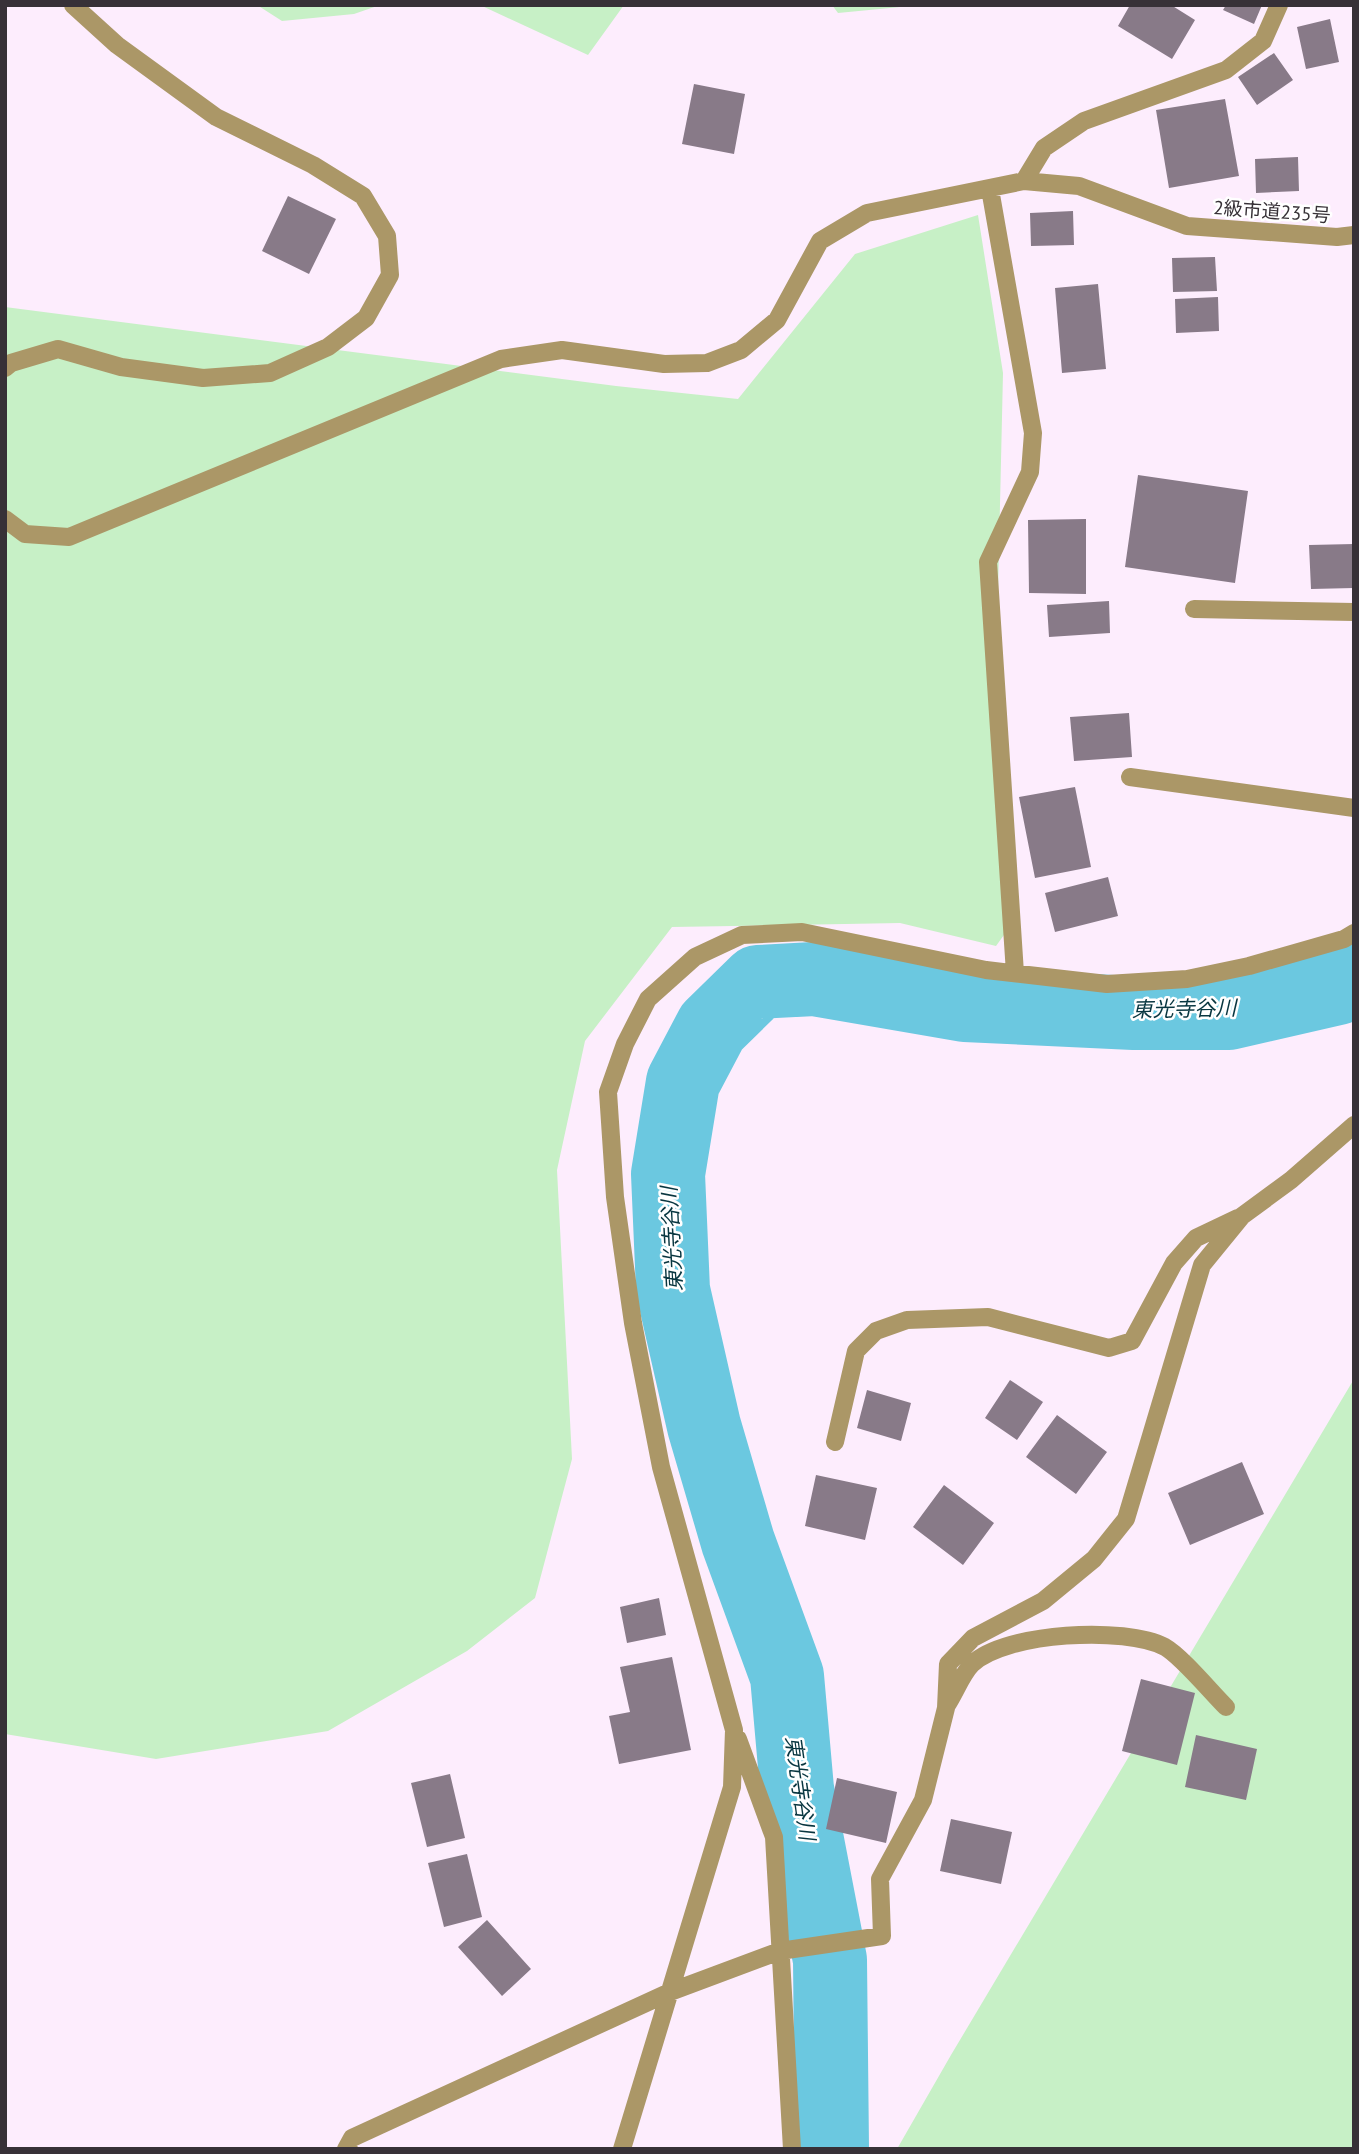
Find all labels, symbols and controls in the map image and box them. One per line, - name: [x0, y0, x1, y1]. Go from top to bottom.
- street label: 2級市道235号: [1213, 195, 1331, 227]
- water label: 東光寺谷川: [1131, 994, 1239, 1023]
- water label: 東光寺谷川: [655, 1184, 688, 1292]
- water label: 東光寺谷川: [780, 1734, 821, 1844]

